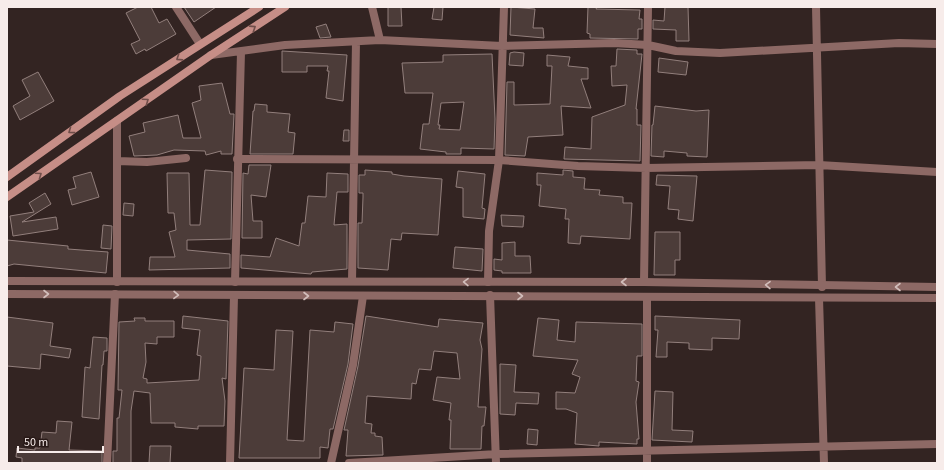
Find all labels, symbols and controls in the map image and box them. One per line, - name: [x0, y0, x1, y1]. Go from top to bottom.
- one-way arrow: [249, 25, 256, 32]
- one-way arrow: [176, 53, 183, 61]
- one-way arrow: [141, 99, 148, 106]
- one-way arrow: [69, 126, 76, 133]
- one-way arrow: [35, 172, 42, 180]
- one-way arrow: [463, 278, 469, 286]
- one-way arrow: [621, 278, 627, 286]
- one-way arrow: [765, 281, 771, 289]
- one-way arrow: [895, 283, 901, 291]
- one-way arrow: [43, 290, 49, 298]
- one-way arrow: [173, 291, 179, 299]
- one-way arrow: [303, 292, 309, 300]
- one-way arrow: [517, 292, 523, 300]
- scale bar: [18, 428, 103, 454]
- text: 50 m: [24, 434, 48, 451]

